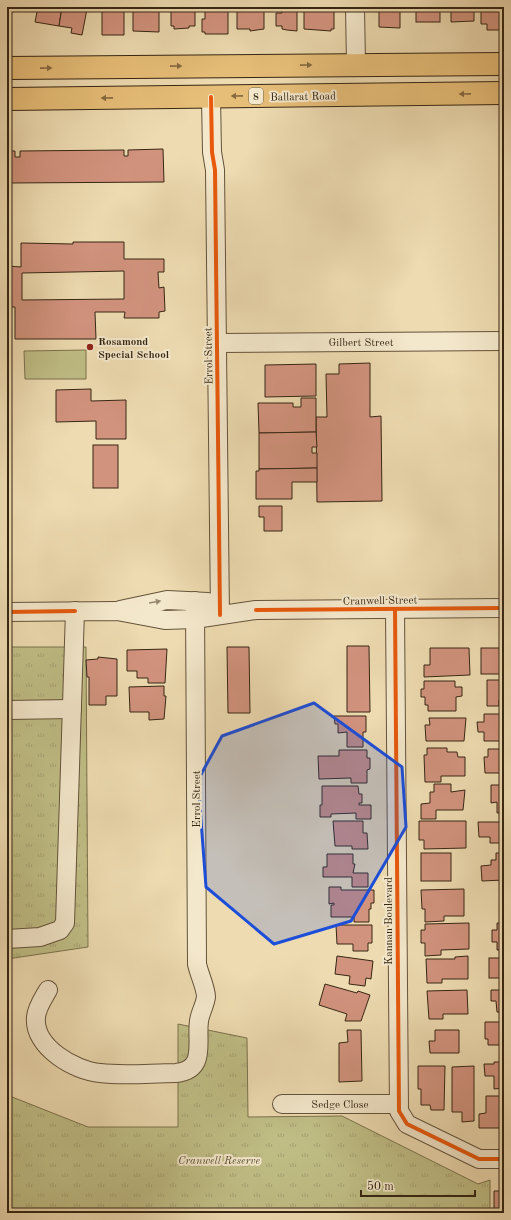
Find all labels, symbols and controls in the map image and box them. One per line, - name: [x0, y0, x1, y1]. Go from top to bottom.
- one-way arrow: [300, 62, 313, 68]
- one-way arrow: [170, 63, 183, 69]
- one-way arrow: [40, 65, 53, 71]
- road number: 8: [249, 88, 263, 104]
- street label: Ballarat Road: [270, 91, 336, 104]
- one-way arrow: [458, 91, 471, 97]
- one-way arrow: [231, 93, 243, 100]
- one-way arrow: [100, 95, 113, 101]
- street label: Errol Street: [203, 327, 215, 385]
- place label: Rosamond Special School: [98, 337, 170, 361]
- street label: Gilbert Street: [328, 338, 394, 349]
- marker: Rosamond Special School: [85, 342, 95, 352]
- street label: Cranwell Street: [343, 595, 418, 608]
- one-way arrow: [149, 599, 161, 605]
- street label: Errol Street: [192, 770, 203, 828]
- street label: Kannan Boulevard: [384, 877, 395, 965]
- street label: Sedge Close: [311, 1100, 369, 1111]
- park label: Cranwell Reserve: [178, 1156, 261, 1167]
- scale bar: [361, 1172, 475, 1198]
- text: 50 m: [367, 1180, 394, 1193]

